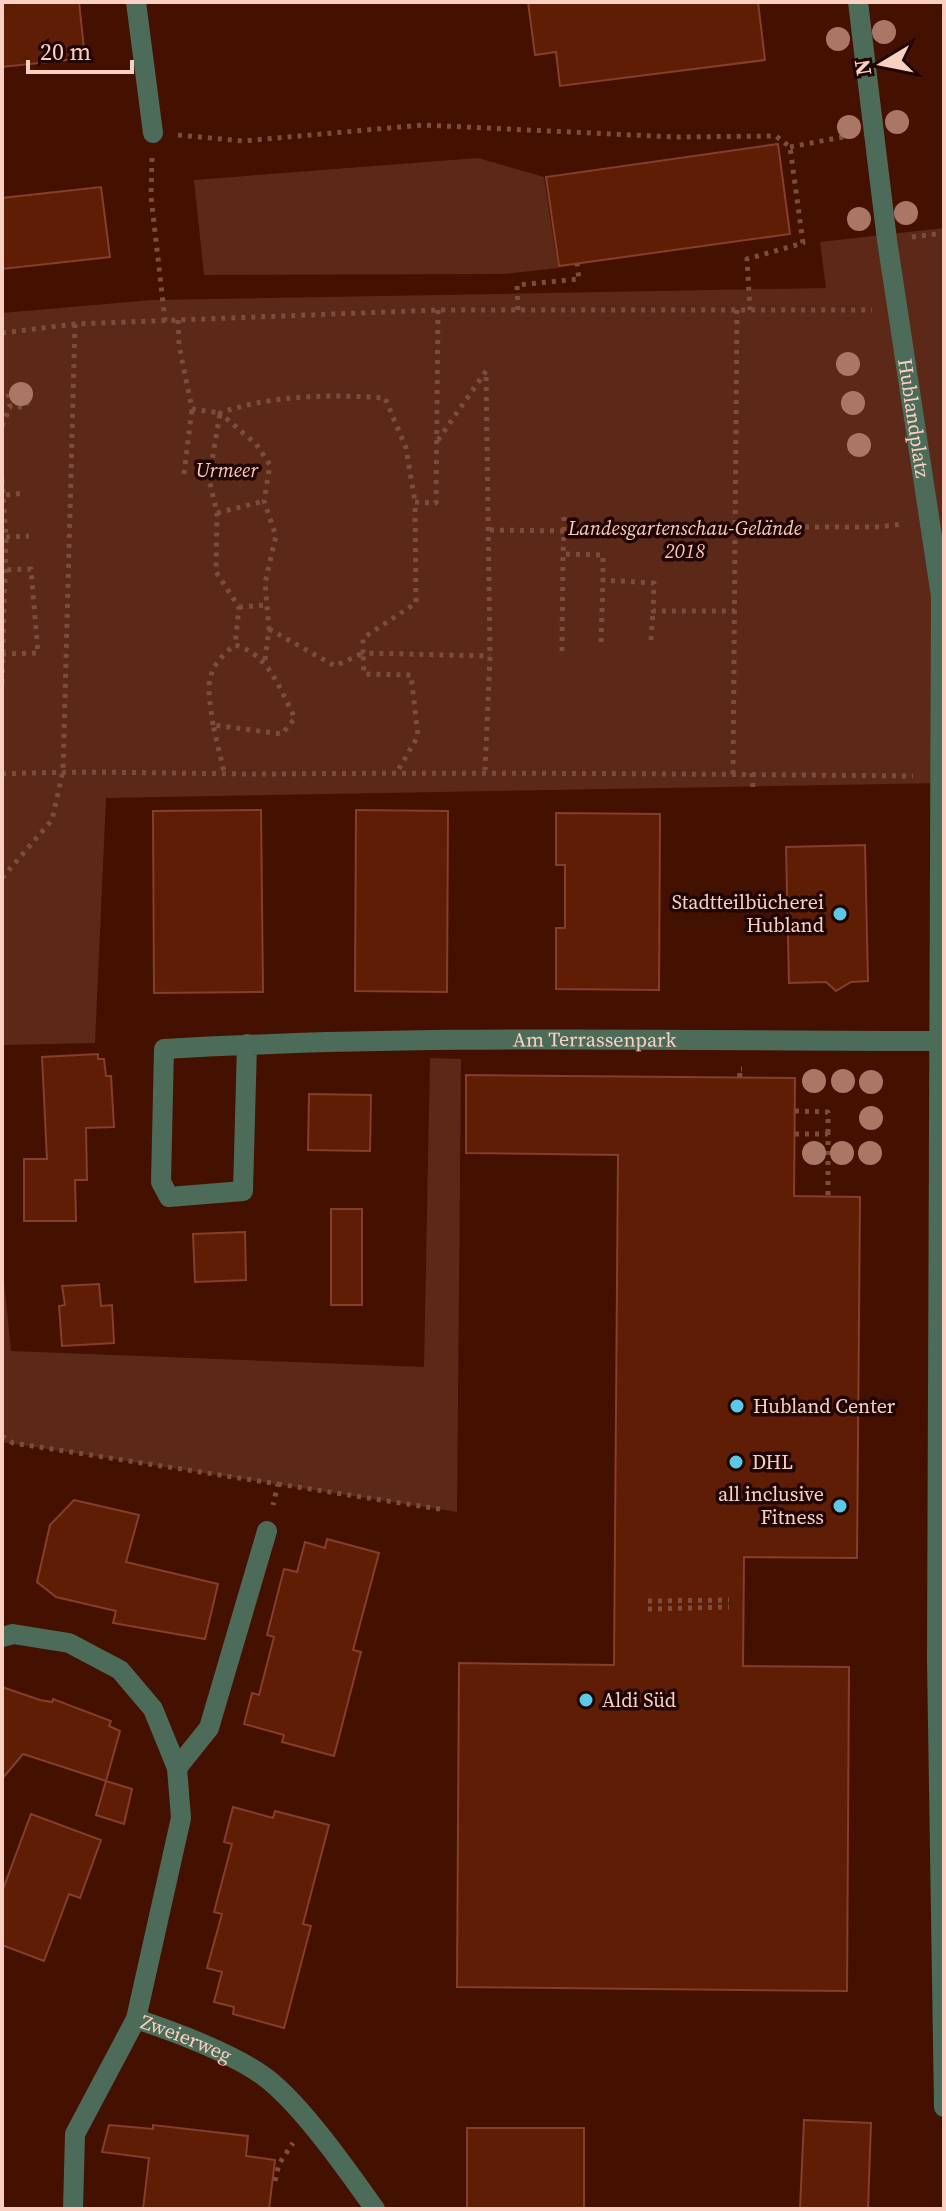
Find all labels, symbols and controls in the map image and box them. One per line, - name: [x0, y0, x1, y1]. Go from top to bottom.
- scale bar: [28, 24, 132, 74]
- north arrow: [842, 24, 922, 104]
- text: 20 m: [40, 35, 91, 68]
- text: N: [846, 57, 878, 78]
- street label: Hublandplatz: [891, 357, 937, 480]
- park label: Urmeer: [196, 456, 259, 484]
- park label: Landesgartenschau-Gelände 2018: [567, 514, 802, 565]
- place label: Stadtteilbücherei Hubland: [672, 888, 825, 939]
- marker: Stadtteilbücherei Hubland: [831, 905, 849, 923]
- street label: Am Terrassenpark: [513, 1025, 676, 1054]
- place label: Hubland Center: [753, 1392, 896, 1420]
- marker: Hubland Center: [728, 1397, 746, 1415]
- place label: DHL: [752, 1448, 793, 1476]
- marker: DHL: [727, 1453, 745, 1471]
- place label: all inclusive Fitness: [718, 1480, 824, 1531]
- marker: all inclusive Fitness: [831, 1497, 849, 1515]
- place label: Aldi Süd: [602, 1686, 677, 1714]
- marker: Aldi Süd: [577, 1691, 595, 1709]
- street label: Zweierweg: [137, 2008, 237, 2069]

